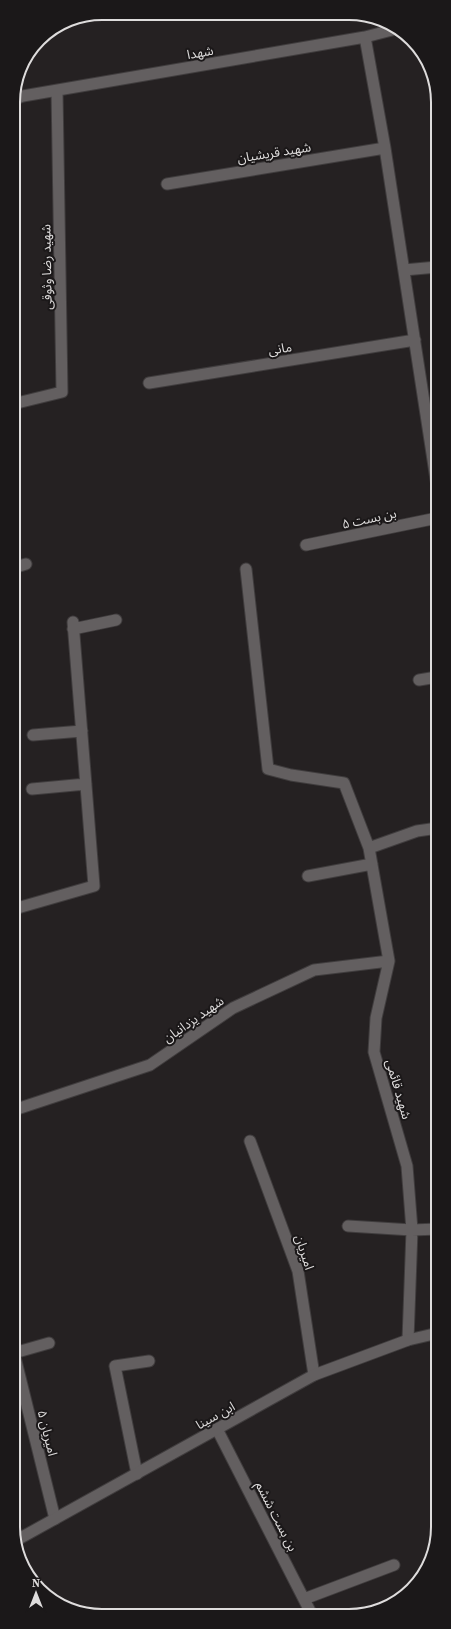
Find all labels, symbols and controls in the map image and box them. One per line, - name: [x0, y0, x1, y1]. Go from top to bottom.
- street label: شهدا: [185, 42, 215, 63]
- street label: شهید قریشیان: [236, 138, 312, 167]
- street label: شهید رضا وثوقی: [37, 224, 56, 310]
- street label: مانی: [267, 338, 293, 359]
- street label: بن بست ۵: [340, 504, 398, 533]
- street label: شهید یزدانیان: [160, 992, 227, 1047]
- street label: شهید قائمی: [382, 1057, 415, 1121]
- street label: امیریان: [291, 1232, 318, 1272]
- street label: ابن سینا: [193, 1398, 238, 1433]
- street label: امیریان ۵: [34, 1408, 61, 1458]
- street label: بن بست ششم: [250, 1478, 301, 1555]
- north arrow: [16, 1573, 56, 1613]
- text: N: [32, 1576, 40, 1591]

